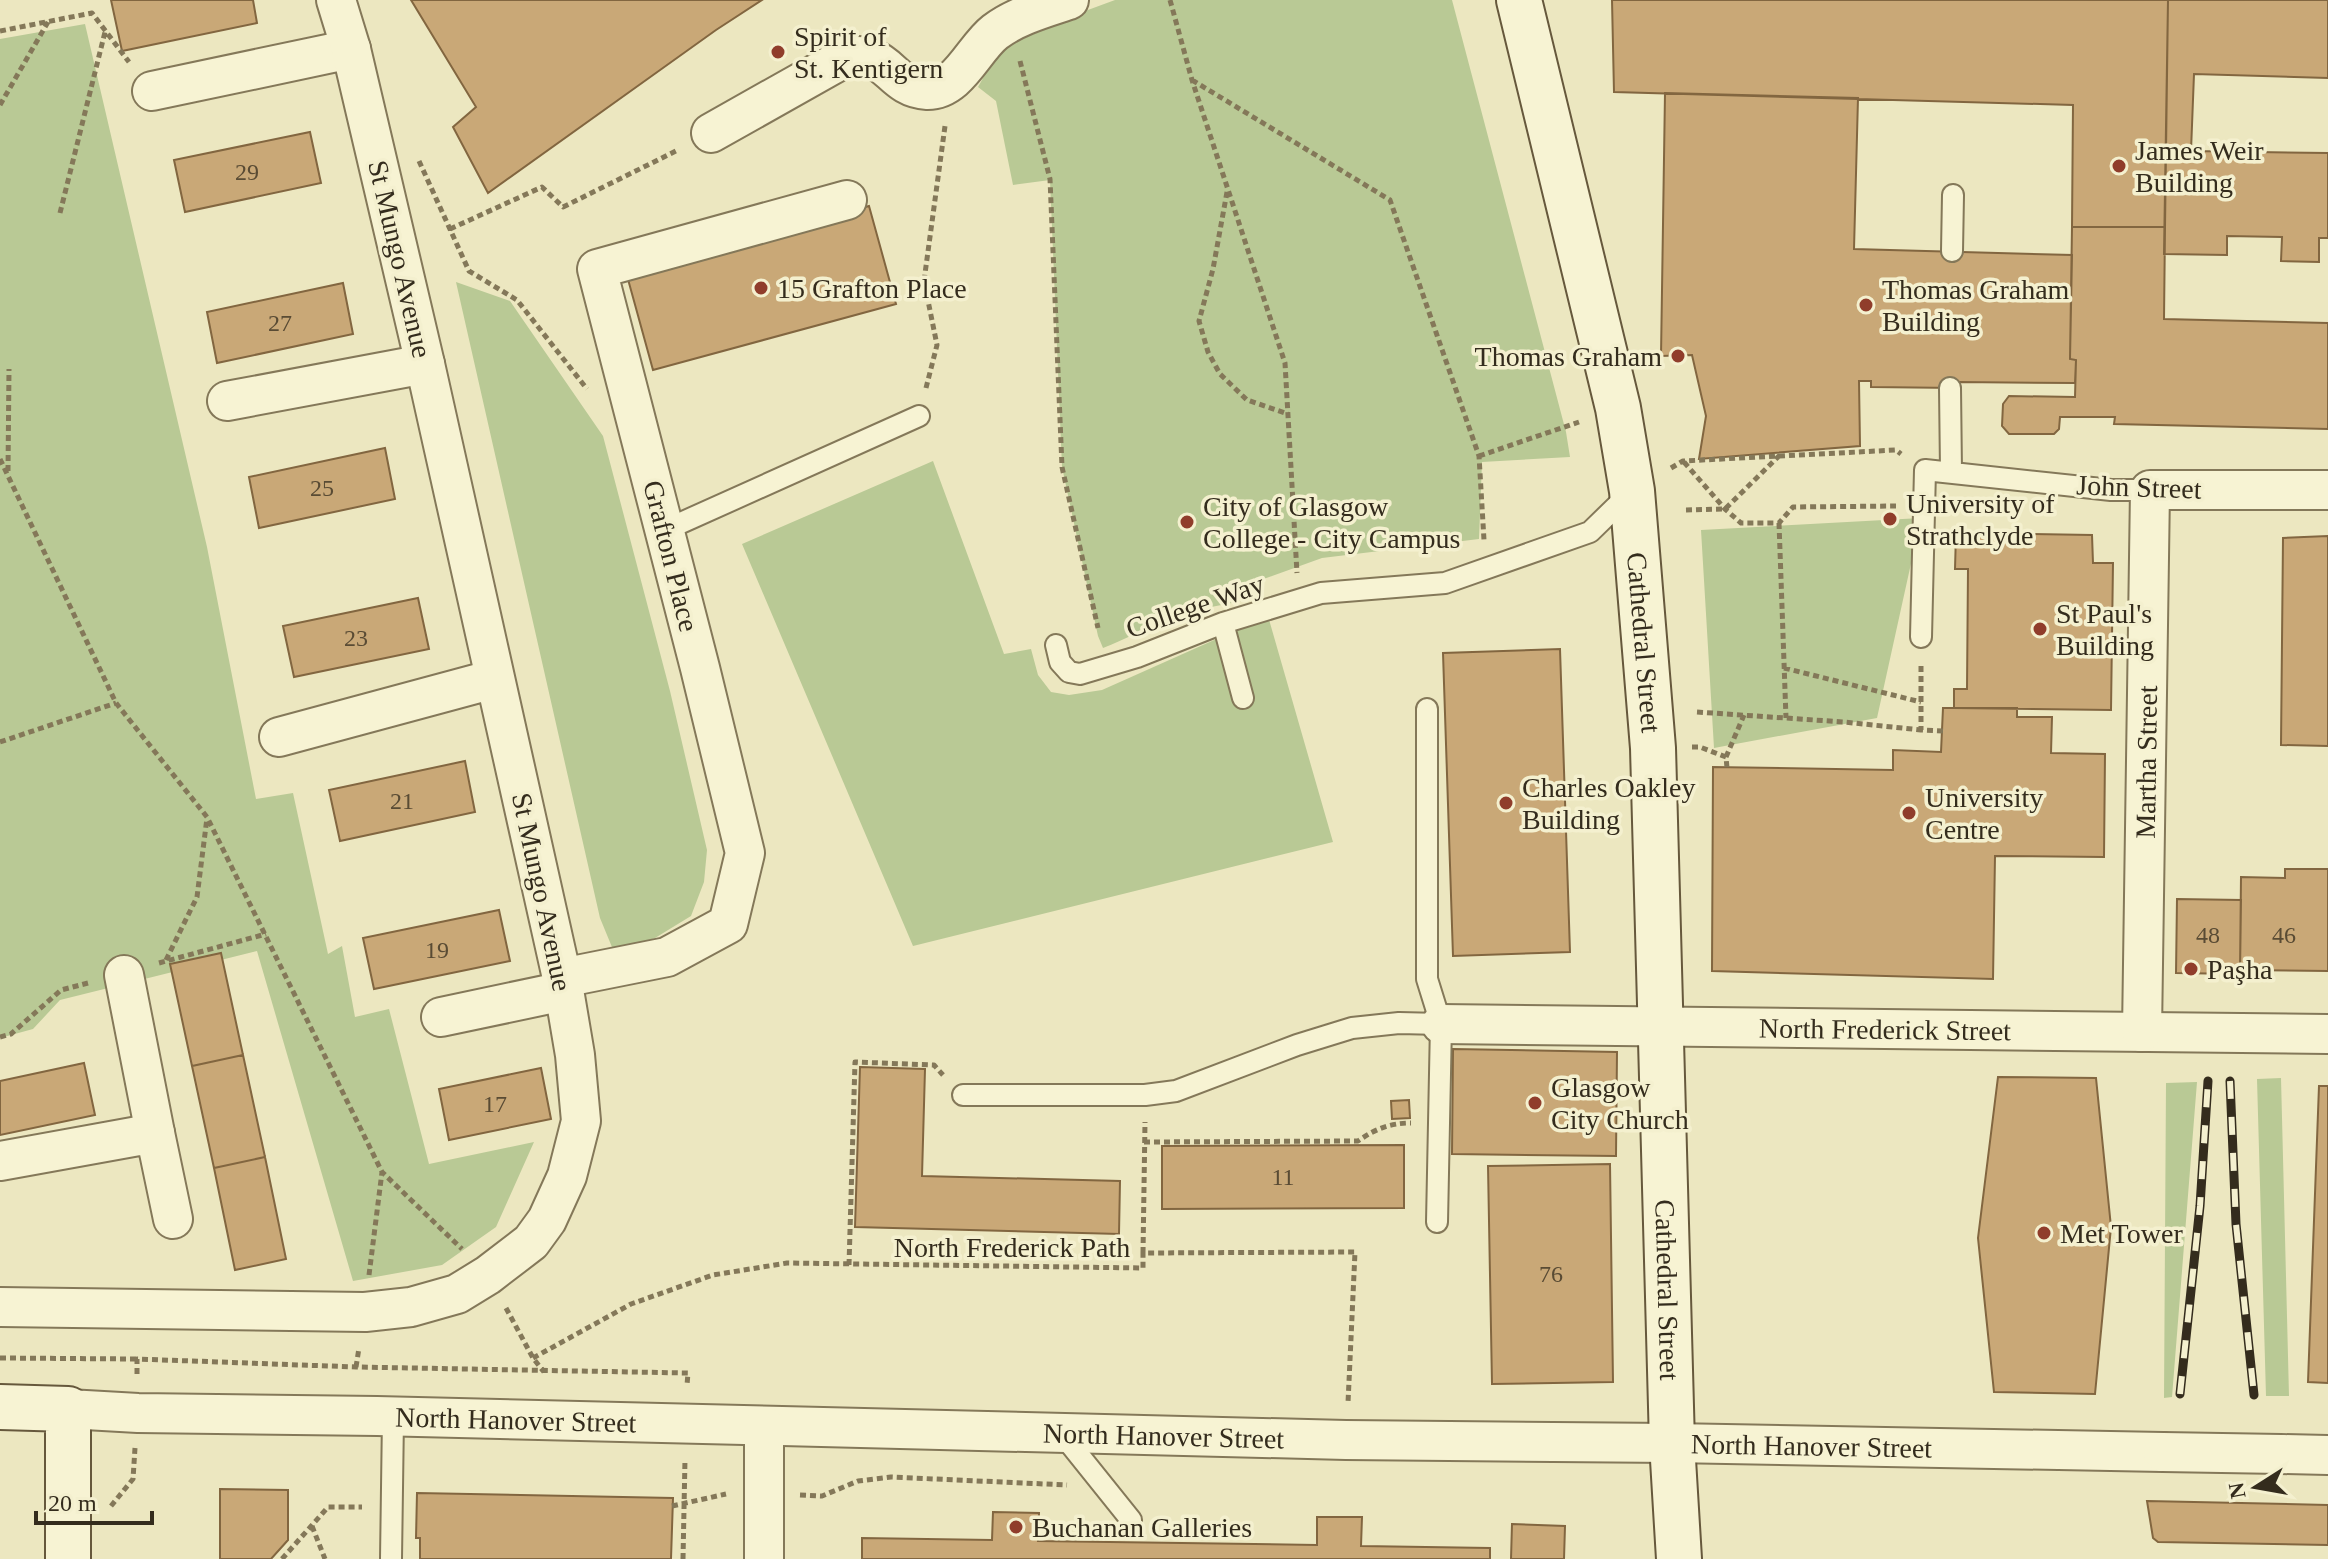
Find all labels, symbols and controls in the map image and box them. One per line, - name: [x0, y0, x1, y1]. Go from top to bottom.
- place label: Spirit of St. Kentigern: [794, 21, 943, 84]
- marker: Spirit of St. Kentigern: [769, 43, 787, 61]
- place label: James Weir Building: [2135, 135, 2264, 198]
- street label: St Mungo Avenue: [362, 157, 438, 361]
- marker: James Weir Building: [2110, 157, 2128, 175]
- house number: 29: [235, 159, 259, 185]
- place label: 15 Grafton Place: [777, 273, 967, 304]
- place label: Thomas Graham Building: [1882, 274, 2070, 337]
- marker: 15 Grafton Place: [752, 279, 770, 297]
- marker: Thomas Graham Building: [1857, 296, 1875, 314]
- house number: 27: [268, 310, 292, 336]
- place label: Thomas Graham: [1475, 341, 1662, 372]
- marker: Thomas Graham: [1669, 347, 1687, 365]
- street label: John Street: [2076, 469, 2202, 505]
- house number: 25: [310, 475, 334, 501]
- street label: Grafton Place: [637, 477, 705, 635]
- place label: University of Strathclyde: [1906, 488, 2055, 551]
- place label: City of Glasgow College - City Campus: [1203, 491, 1460, 554]
- marker: University of Strathclyde: [1881, 510, 1899, 528]
- marker: City of Glasgow College - City Campus: [1178, 513, 1196, 531]
- street label: Cathedral Street: [1622, 551, 1667, 734]
- street label: College Way: [1122, 568, 1268, 644]
- place label: St Paul's Building: [2056, 598, 2154, 661]
- marker: St Paul's Building: [2031, 620, 2049, 638]
- house number: 23: [344, 625, 368, 651]
- street label: Martha Street: [2129, 685, 2163, 839]
- place label: Charles Oakley Building: [1522, 772, 1695, 835]
- place label: University Centre: [1925, 782, 2043, 845]
- house number: 21: [390, 788, 414, 814]
- street label: St Mungo Avenue: [506, 790, 578, 994]
- marker: Charles Oakley Building: [1497, 794, 1515, 812]
- marker: University Centre: [1900, 804, 1918, 822]
- house number: 48: [2196, 922, 2220, 948]
- house number: 46: [2272, 922, 2296, 948]
- house number: 19: [425, 937, 449, 963]
- place label: Paşha: [2207, 954, 2273, 985]
- marker: Paşha: [2182, 960, 2200, 978]
- street label: North Frederick Street: [1759, 1012, 2011, 1046]
- place label: Glasgow City Church: [1551, 1072, 1689, 1135]
- house number: 17: [483, 1091, 507, 1117]
- marker: Glasgow City Church: [1526, 1094, 1544, 1112]
- house number: 11: [1271, 1164, 1295, 1190]
- street label: Cathedral Street: [1650, 1199, 1686, 1381]
- place label: Met Tower: [2060, 1218, 2183, 1249]
- marker: Met Tower: [2035, 1224, 2053, 1242]
- street label: North Frederick Path: [894, 1232, 1130, 1263]
- house number: 76: [1539, 1261, 1563, 1287]
- street label: North Hanover Street: [395, 1401, 637, 1438]
- street label: North Hanover Street: [1043, 1417, 1285, 1454]
- street label: North Hanover Street: [1691, 1428, 1933, 1463]
- north arrow: [2216, 1447, 2296, 1527]
- scale bar: [36, 1475, 152, 1525]
- text: N: [2223, 1480, 2251, 1501]
- text: 20 m: [48, 1490, 97, 1516]
- place label: Buchanan Galleries: [1032, 1512, 1252, 1543]
- marker: Buchanan Galleries: [1007, 1518, 1025, 1536]

